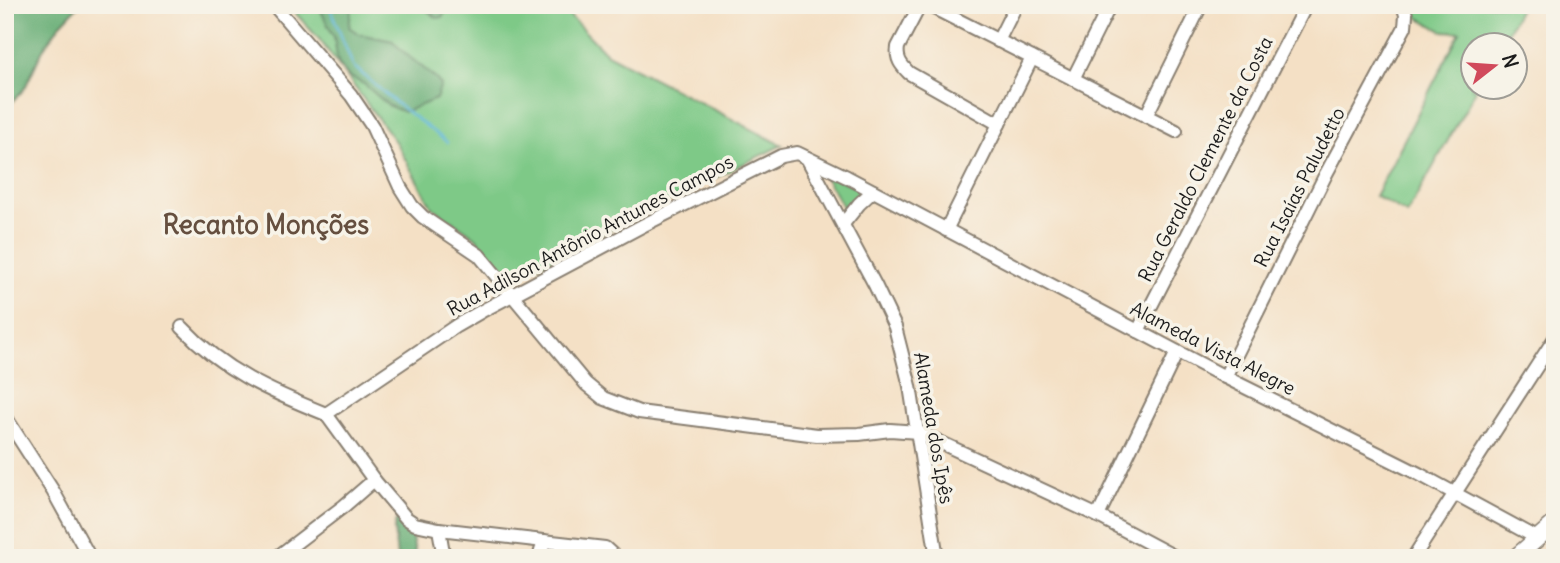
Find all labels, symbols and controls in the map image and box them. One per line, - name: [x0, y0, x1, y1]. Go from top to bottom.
- street label: Rua Geraldo Clemente da Costa: [1132, 32, 1278, 286]
- north arrow: [1458, 32, 1528, 102]
- text: N: [1497, 51, 1524, 71]
- street label: Rua Isaías Paludetto: [1248, 103, 1350, 271]
- street label: Rua Adilson Antônio Antunes Campos: [443, 149, 737, 321]
- district label: Recanto Monções: [163, 208, 369, 241]
- street label: Alameda Vista Alegre: [1126, 296, 1300, 400]
- street label: Alameda dos Ipês: [909, 350, 959, 506]

